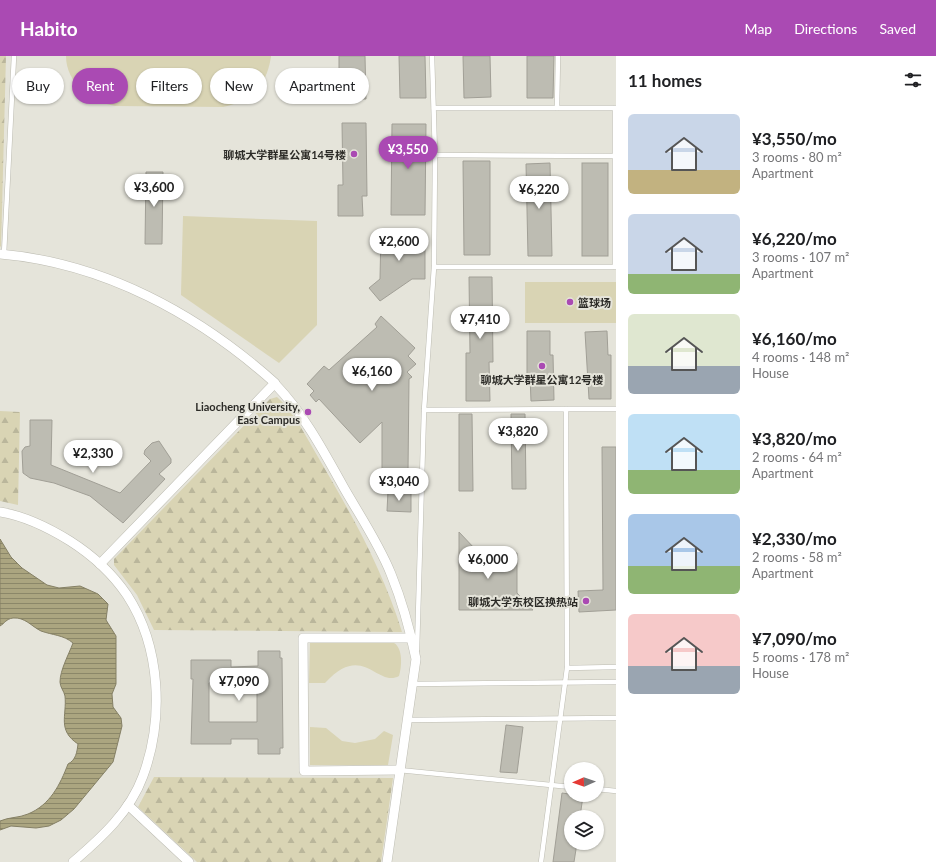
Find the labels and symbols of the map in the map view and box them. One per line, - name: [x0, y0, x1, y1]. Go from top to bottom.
- pin: ¥3,550: [375, 136, 441, 170]
- place label: 聊城大学群星公寓14号楼: [223, 148, 346, 161]
- marker: 聊城大学群星公寓14号楼: [349, 149, 359, 159]
- pin: ¥3,600: [121, 174, 187, 208]
- pin: ¥6,220: [506, 176, 572, 210]
- pin: ¥2,600: [366, 228, 432, 262]
- place label: 篮球场: [578, 296, 611, 309]
- marker: 篮球场: [565, 297, 575, 307]
- pin: ¥7,410: [447, 306, 513, 340]
- pin: ¥6,160: [339, 358, 405, 392]
- marker: 聊城大学群星公寓12号楼: [537, 361, 547, 371]
- place label: 聊城大学群星公寓12号楼: [481, 373, 603, 386]
- place label: Liaocheng University, East Campus: [195, 400, 300, 426]
- marker: Liaocheng University, East Campus: [303, 407, 313, 417]
- pin: ¥3,820: [485, 418, 551, 452]
- pin: ¥2,330: [60, 440, 126, 474]
- pin: ¥3,040: [366, 468, 432, 502]
- pin: ¥6,000: [455, 546, 521, 580]
- place label: 聊城大学东校区换热站: [468, 595, 578, 608]
- marker: 聊城大学东校区换热站: [581, 596, 591, 606]
- pin: ¥7,090: [206, 668, 272, 702]
- north arrow: [564, 762, 604, 802]

